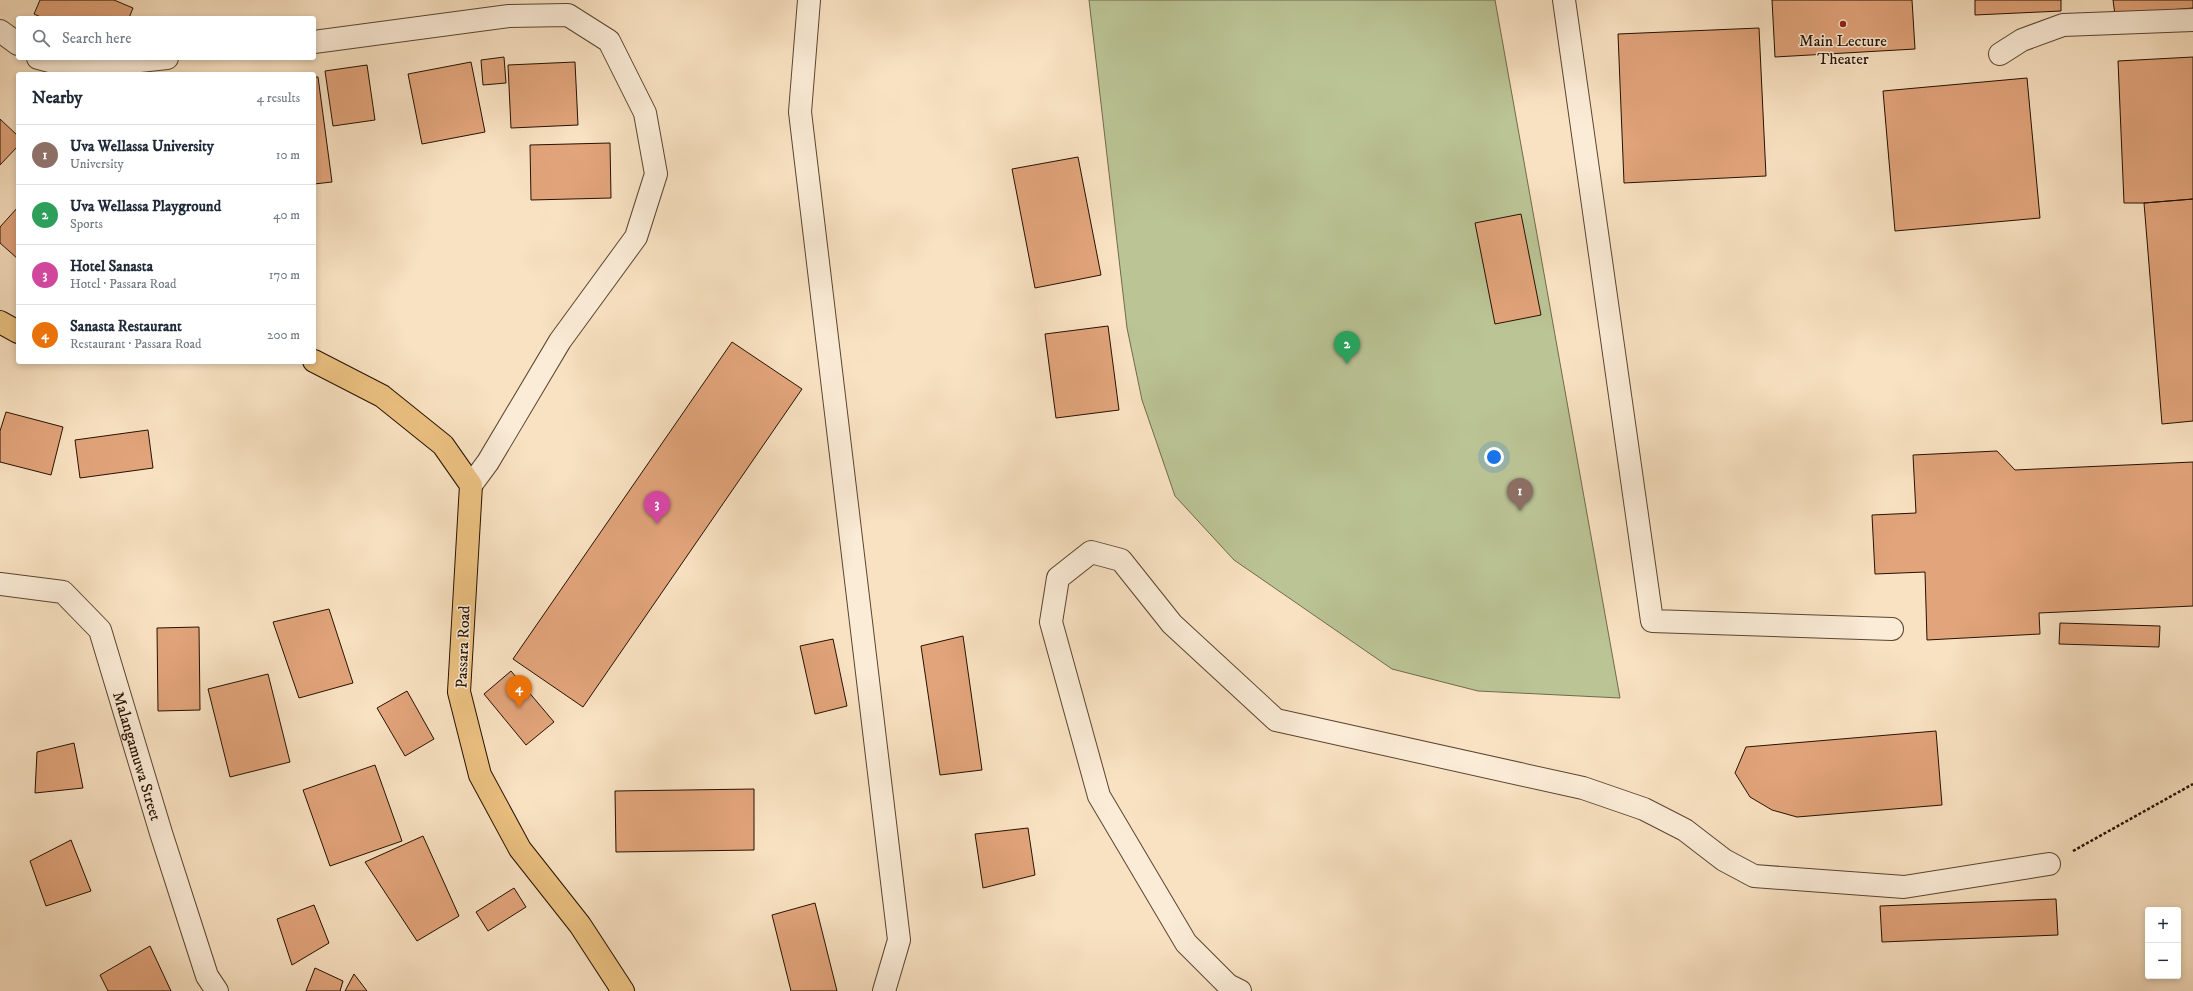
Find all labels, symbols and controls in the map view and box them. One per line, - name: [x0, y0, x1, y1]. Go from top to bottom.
- search box: [16, 16, 316, 60]
- marker: Main Lecture Theater: [1838, 19, 1848, 29]
- icon: search: [30, 27, 52, 49]
- text: Search here: [62, 29, 131, 48]
- place label: Main Lecture Theater: [1799, 31, 1887, 69]
- text: Nearby: [32, 87, 82, 109]
- text: 4 results: [257, 90, 300, 106]
- text: Uva Wellassa University: [70, 137, 214, 156]
- text: 1: [43, 147, 47, 163]
- text: 10 m: [276, 147, 300, 163]
- text: University: [70, 156, 124, 172]
- text: Uva Wellassa Playground: [70, 197, 221, 216]
- text: 2: [42, 207, 48, 223]
- text: 40 m: [273, 207, 300, 223]
- text: Sports: [70, 216, 103, 232]
- text: Hotel Sanasta: [70, 257, 153, 276]
- text: 3: [43, 267, 47, 283]
- text: 170 m: [269, 267, 300, 283]
- text: Hotel · Passara Road: [70, 276, 177, 292]
- text: Sanasta Restaurant: [70, 317, 182, 336]
- text: 4: [41, 327, 49, 343]
- text: 200 m: [267, 327, 300, 343]
- pin: 2: [1334, 331, 1360, 364]
- text: Restaurant · Passara Road: [70, 336, 202, 352]
- your location: [1484, 447, 1504, 467]
- pin: 1: [1507, 478, 1533, 511]
- pin: 3: [644, 491, 670, 524]
- street label: Passara Road: [452, 605, 474, 689]
- pin: 4: [506, 675, 532, 708]
- street label: Malangamuwa Street: [108, 689, 166, 823]
- map controls: [2145, 907, 2181, 979]
- button: +: [2145, 907, 2181, 943]
- button: −: [2145, 943, 2181, 979]

